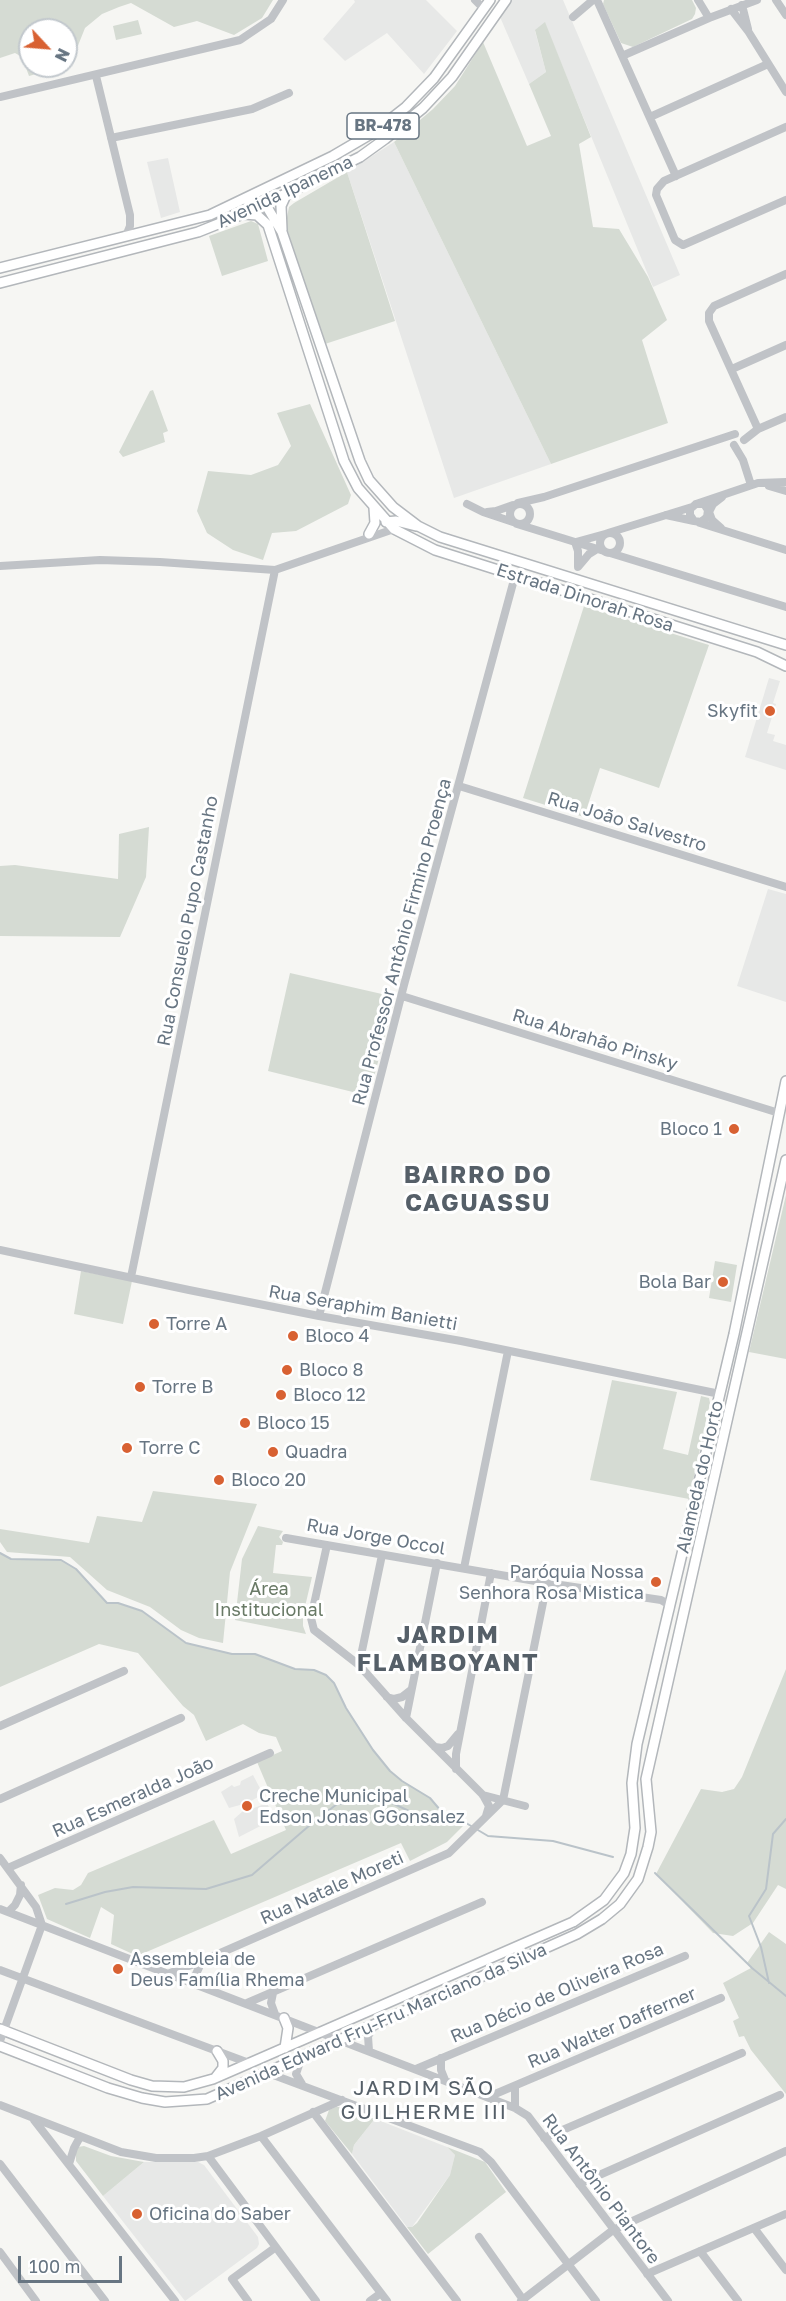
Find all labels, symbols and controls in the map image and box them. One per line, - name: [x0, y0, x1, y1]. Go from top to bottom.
- north arrow: [18, 18, 78, 78]
- text: N: [51, 45, 74, 65]
- road number: BR-478: [347, 113, 419, 139]
- street label: Avenida Ipanema: [214, 151, 356, 233]
- street label: Estrada Dinorah Rosa: [494, 559, 676, 637]
- place label: Skyfit: [707, 700, 758, 722]
- marker: Skyfit: [763, 704, 777, 718]
- street label: Rua Professor Antônio Firmino Proença: [348, 776, 456, 1108]
- street label: Rua João Salvestro: [545, 788, 709, 856]
- street label: Rua Consuelo Pupo Castanho: [153, 794, 223, 1048]
- street label: Rua Abrahão Pinsky: [510, 1005, 680, 1075]
- place label: Bloco 1: [660, 1118, 722, 1140]
- marker: Bloco 1: [727, 1122, 741, 1136]
- district label: BAIRRO DO CAGUASSU: [404, 1161, 552, 1217]
- place label: Bola Bar: [638, 1271, 711, 1293]
- marker: Bola Bar: [716, 1275, 730, 1289]
- street label: Rua Seraphim Banietti: [267, 1281, 459, 1335]
- place label: Torre A: [166, 1313, 227, 1335]
- marker: Torre A: [147, 1317, 161, 1331]
- place label: Bloco 4: [305, 1325, 370, 1347]
- marker: Bloco 4: [286, 1329, 300, 1343]
- place label: Bloco 8: [299, 1359, 364, 1381]
- marker: Bloco 8: [280, 1363, 294, 1377]
- place label: Torre B: [152, 1376, 213, 1398]
- marker: Torre B: [133, 1380, 147, 1394]
- place label: Bloco 12: [293, 1384, 366, 1406]
- marker: Bloco 12: [274, 1388, 288, 1402]
- street label: Alameda do Horto: [672, 1399, 728, 1555]
- place label: Bloco 15: [257, 1412, 330, 1434]
- marker: Bloco 15: [238, 1416, 252, 1430]
- place label: Torre C: [139, 1437, 200, 1459]
- marker: Torre C: [120, 1441, 134, 1455]
- place label: Quadra: [285, 1441, 347, 1463]
- marker: Quadra: [266, 1445, 280, 1459]
- place label: Bloco 20: [231, 1469, 306, 1491]
- marker: Bloco 20: [212, 1473, 226, 1487]
- street label: Rua Jorge Occol: [305, 1514, 447, 1560]
- place label: Paróquia Nossa Senhora Rosa Mistica: [459, 1561, 644, 1604]
- marker: Paróquia Nossa Senhora Rosa Mistica: [649, 1575, 663, 1589]
- park label: Área Institucional: [215, 1578, 323, 1620]
- district label: JARDIM FLAMBOYANT: [357, 1621, 539, 1677]
- street label: Rua Esmeralda João: [49, 1752, 217, 1842]
- place label: Creche Municipal Edson Jonas GGonsalez: [259, 1785, 465, 1828]
- marker: Creche Municipal Edson Jonas GGonsalez: [240, 1799, 254, 1813]
- street label: Rua Natale Moreti: [257, 1847, 407, 1929]
- street label: Rua Décio de Oliveira Rosa: [447, 1938, 667, 2048]
- street label: Avenida Edward Fru-Fru Marciano da Silva: [212, 1939, 550, 2105]
- place label: Assembleia de Deus Família Rhema: [130, 1948, 305, 1990]
- marker: Assembleia de Deus Família Rhema: [111, 1962, 125, 1976]
- street label: Rua Walter Dafferner: [525, 1983, 699, 2073]
- district label: JARDIM SÃO GUILHERME III: [340, 2075, 508, 2125]
- street label: Rua Antônio Piantore: [537, 2110, 665, 2268]
- place label: Oficina do Saber: [149, 2203, 291, 2225]
- marker: Oficina do Saber: [130, 2207, 144, 2221]
- scale bar: [21, 2244, 124, 2282]
- text: 100 m: [29, 2255, 80, 2277]

